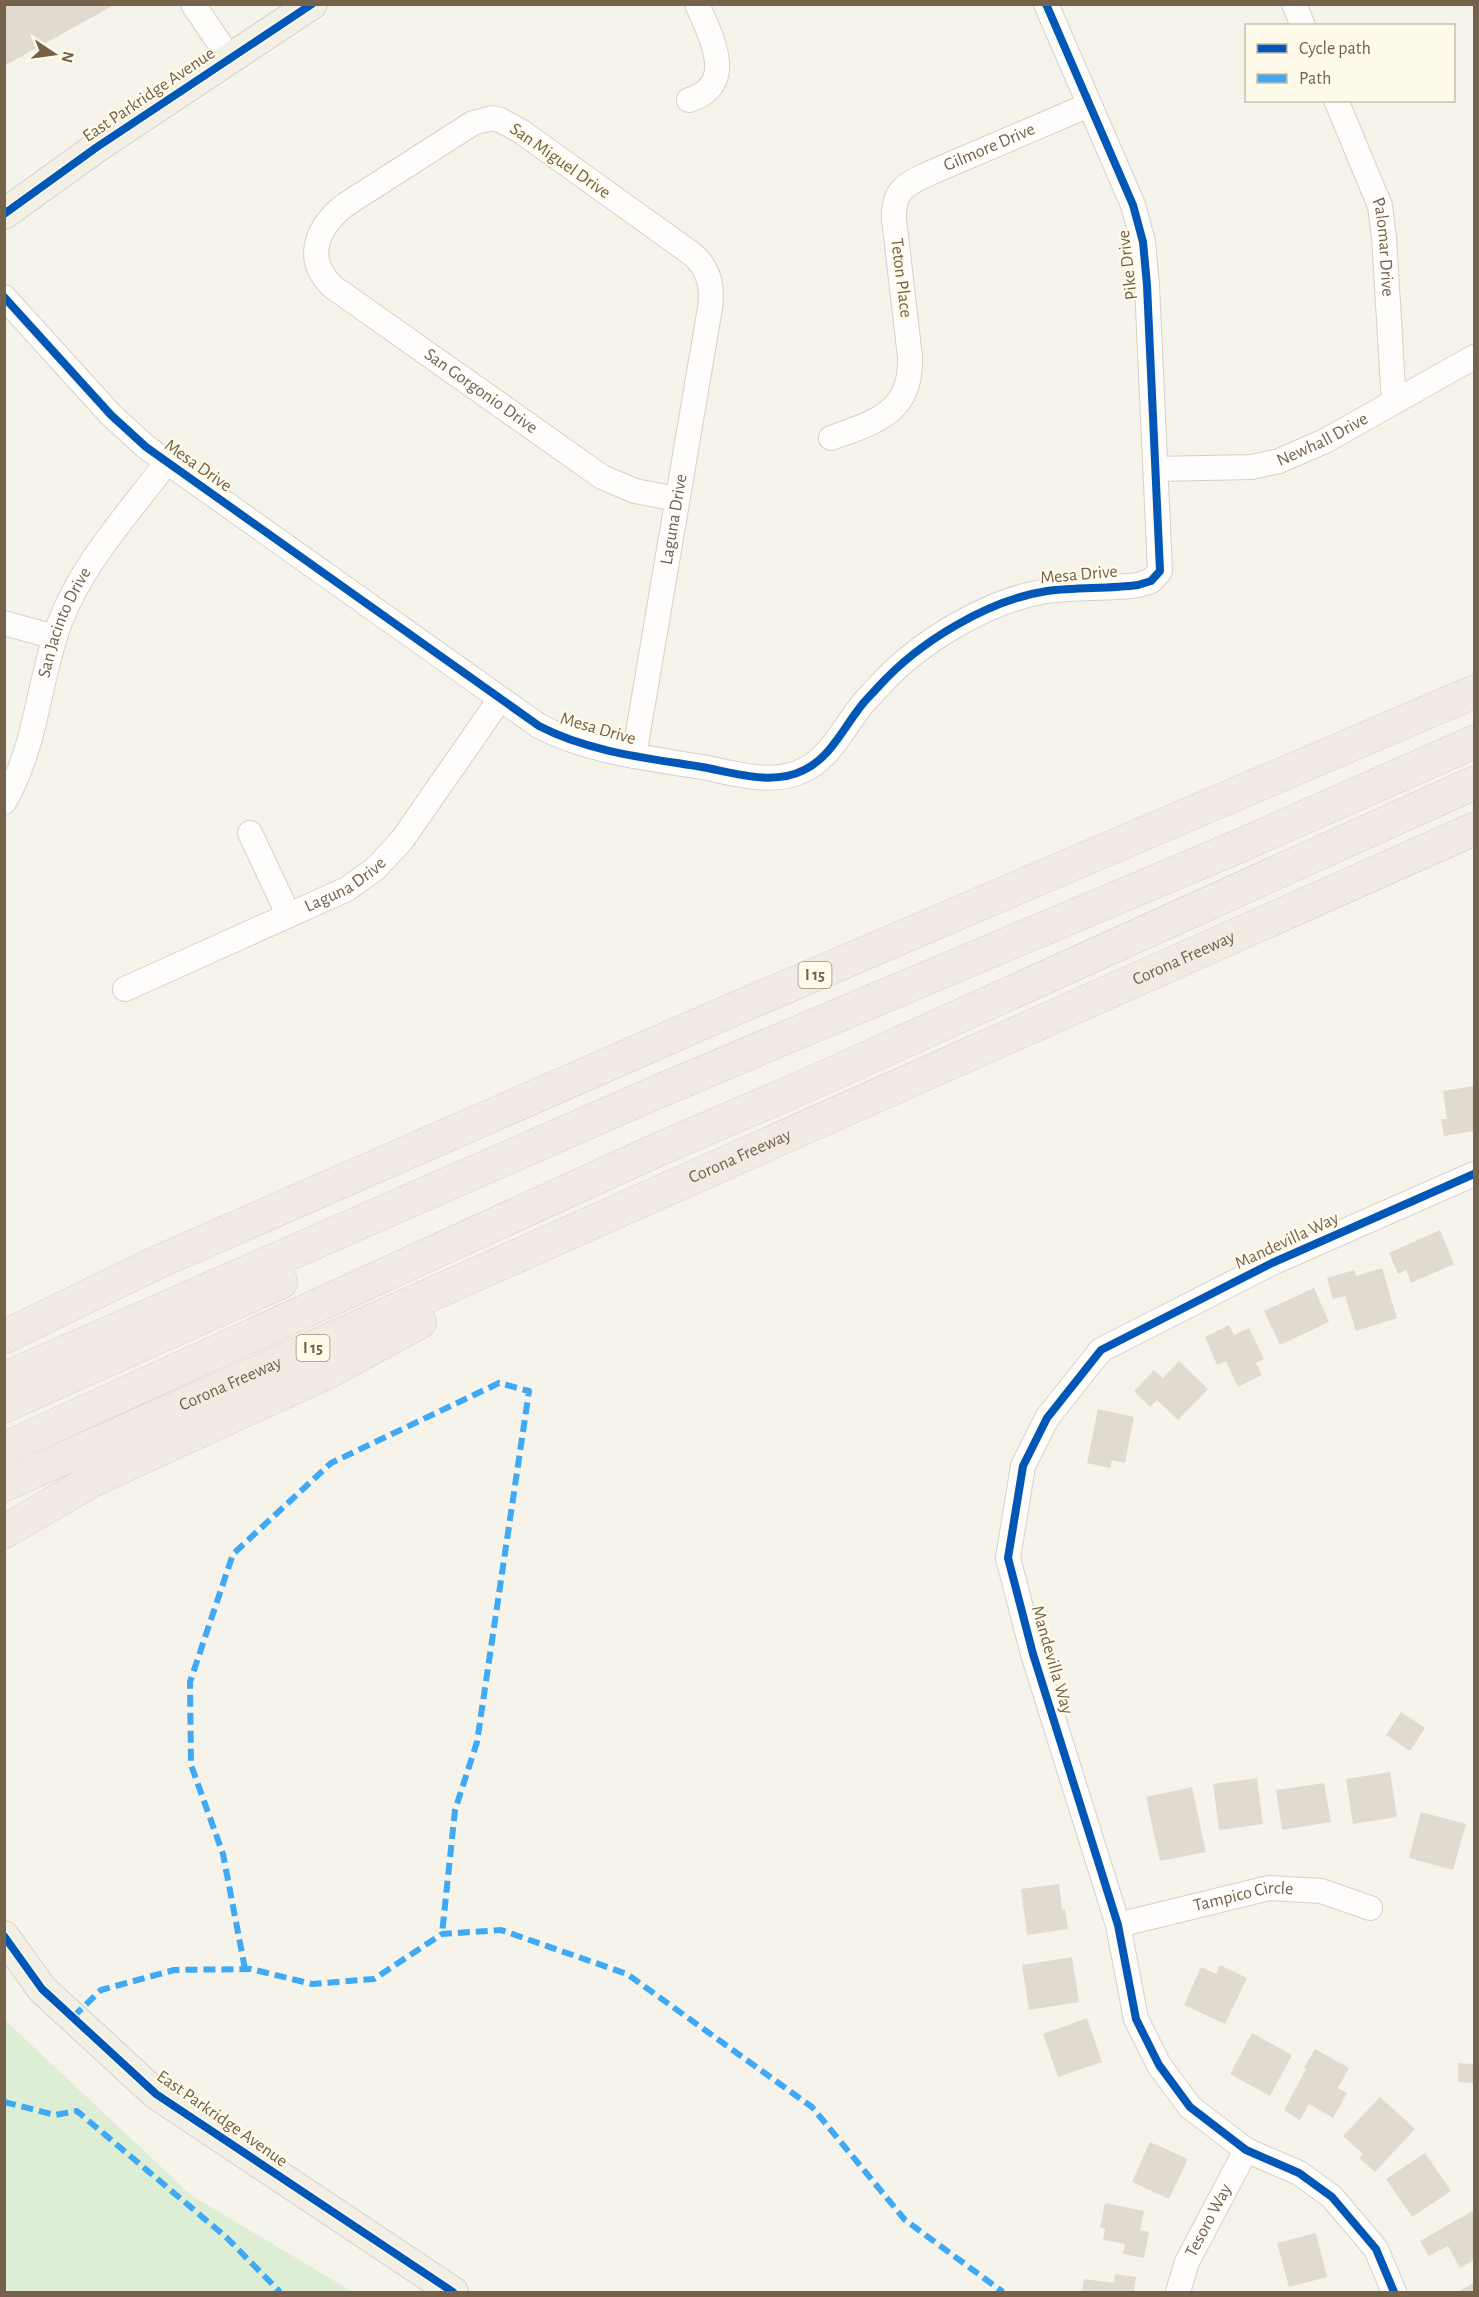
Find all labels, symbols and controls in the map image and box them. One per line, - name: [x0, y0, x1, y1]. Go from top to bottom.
- north arrow: [24, 24, 84, 84]
- legend: [1245, 24, 1455, 102]
- text: Cycle path: [1299, 40, 1371, 58]
- street label: East Parkridge Avenue: [80, 44, 218, 146]
- text: N: [59, 50, 77, 64]
- text: Path: [1299, 70, 1331, 88]
- street label: San Miguel Drive: [506, 120, 614, 202]
- street label: Gilmore Drive: [941, 120, 1038, 175]
- street label: Palomar Drive: [1368, 195, 1397, 297]
- street label: Pike Drive: [1115, 229, 1141, 301]
- street label: Teton Place: [887, 237, 915, 319]
- street label: San Gorgonio Drive: [421, 345, 541, 437]
- street label: Newhall Drive: [1274, 410, 1371, 470]
- street label: Mesa Drive: [161, 436, 235, 496]
- street label: Laguna Drive: [658, 473, 691, 566]
- street label: Mesa Drive: [1040, 563, 1118, 587]
- street label: San Jacinto Drive: [35, 564, 95, 680]
- street label: Mesa Drive: [558, 710, 638, 748]
- street label: Laguna Drive: [302, 854, 390, 916]
- street label: Corona Freeway: [1130, 928, 1238, 989]
- road number: I 15: [798, 962, 832, 988]
- street label: Corona Freeway: [686, 1126, 794, 1187]
- street label: Mandevilla Way: [1232, 1209, 1342, 1273]
- road number: I 15: [296, 1335, 330, 1361]
- street label: Corona Freeway: [177, 1353, 285, 1415]
- street label: Mandevilla Way: [1028, 1604, 1076, 1717]
- street label: Tampico Circle: [1192, 1879, 1294, 1915]
- street label: East Parkridge Avenue: [153, 2067, 291, 2171]
- street label: Tesoro Way: [1182, 2181, 1235, 2260]

